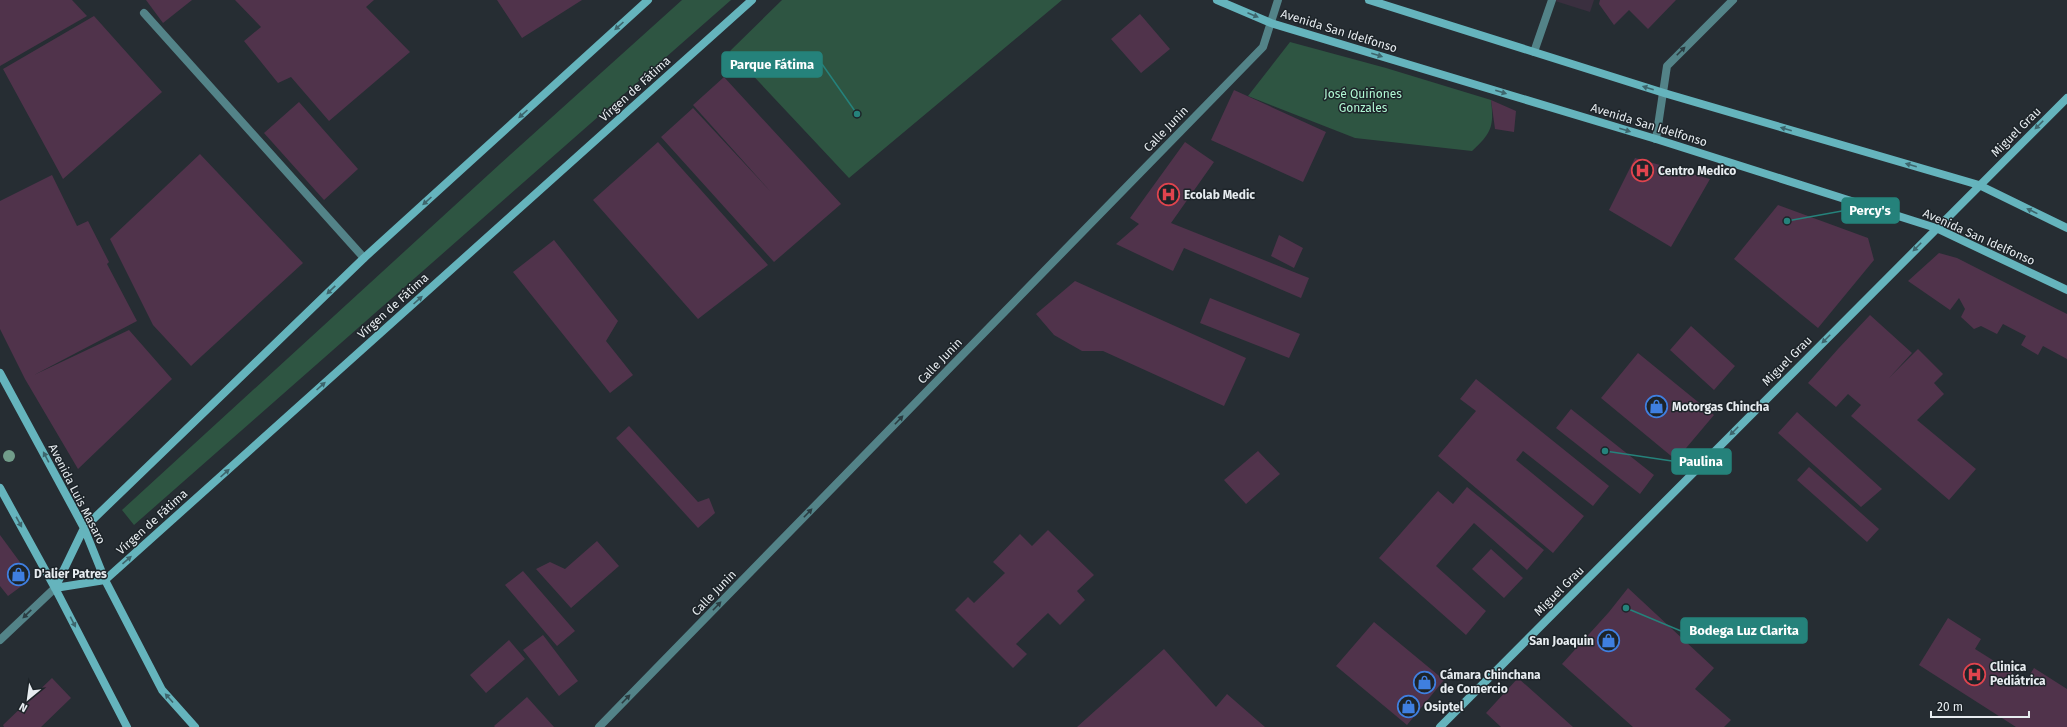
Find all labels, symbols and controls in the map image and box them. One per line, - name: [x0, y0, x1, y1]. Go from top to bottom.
- street label: Avenida San Idelfonso: [1279, 7, 1399, 55]
- one-way arrow: [1247, 12, 1258, 18]
- one-way arrow: [614, 22, 624, 31]
- one-way arrow: [1677, 46, 1686, 56]
- callout: Parque Fátima: [722, 52, 822, 77]
- one-way arrow: [1371, 52, 1383, 58]
- street label: Vírgen de Fátima: [597, 53, 673, 125]
- text: Parque Fátima: [730, 57, 814, 72]
- one-way arrow: [1642, 85, 1654, 91]
- park label: José Quiñones Gonzales: [1324, 87, 1402, 115]
- one-way arrow: [1495, 89, 1507, 95]
- street label: Avenida San Idelfonso: [1589, 101, 1709, 149]
- street label: Calle Junin: [1141, 103, 1191, 155]
- street label: Miguel Grau: [1988, 104, 2044, 160]
- one-way arrow: [518, 109, 528, 118]
- one-way arrow: [2034, 120, 2044, 130]
- one-way arrow: [1780, 126, 1792, 132]
- one-way arrow: [1620, 127, 1632, 133]
- hospital icon: Centro Medico: [1630, 158, 1656, 184]
- one-way arrow: [1905, 162, 1917, 168]
- place label: Centro Medico: [1658, 164, 1736, 178]
- hospital icon: Ecolab Medic: [1155, 182, 1181, 208]
- place label: Ecolab Medic: [1184, 188, 1255, 202]
- one-way arrow: [422, 196, 431, 205]
- callout: Percy's: [1842, 198, 1899, 223]
- text: Percy's: [1849, 203, 1892, 218]
- street label: Avenida San Idelfonso: [1921, 206, 2037, 268]
- one-way arrow: [2026, 208, 2038, 214]
- one-way arrow: [1912, 242, 1922, 252]
- street label: Vírgen de Fátima: [355, 270, 431, 342]
- one-way arrow: [326, 285, 336, 294]
- one-way arrow: [413, 295, 423, 304]
- street label: Miguel Grau: [1759, 333, 1815, 389]
- one-way arrow: [1821, 334, 1831, 344]
- street label: Calle Junin: [915, 335, 965, 387]
- one-way arrow: [316, 382, 327, 391]
- shop icon: Motorgas Chincha: [1644, 394, 1670, 420]
- place label: Motorgas Chincha: [1672, 400, 1770, 414]
- one-way arrow: [894, 415, 904, 425]
- one-way arrow: [1729, 426, 1739, 436]
- street label: Avenida Luis Masaro: [46, 442, 108, 546]
- callout: Paulina: [1672, 449, 1731, 474]
- one-way arrow: [42, 451, 49, 463]
- text: Paulina: [1679, 454, 1723, 469]
- one-way arrow: [220, 469, 229, 478]
- street label: Vírgen de Fátima: [114, 486, 190, 558]
- one-way arrow: [803, 508, 813, 518]
- one-way arrow: [15, 516, 22, 528]
- one-way arrow: [122, 555, 133, 564]
- shop icon: D'alier Patres: [6, 561, 32, 587]
- street label: Miguel Grau: [1531, 563, 1587, 619]
- place label: D'alier Patres: [34, 567, 107, 581]
- street label: Calle Junin: [689, 567, 739, 619]
- one-way arrow: [712, 601, 722, 611]
- one-way arrow: [22, 609, 32, 619]
- one-way arrow: [69, 616, 76, 628]
- callout: Bodega Luz Clarita: [1681, 618, 1807, 643]
- text: Bodega Luz Clarita: [1689, 623, 1799, 638]
- shop icon: San Joaquin: [1596, 628, 1622, 654]
- place label: San Joaquin: [1529, 634, 1594, 648]
- place label: Clinica Pediátrica: [1990, 660, 2046, 688]
- hospital icon: Clinica Pediátrica: [1961, 661, 1987, 687]
- place label: Cámara Chinchana de Comercio: [1440, 668, 1541, 696]
- shop icon: Cámara Chinchana de Comercio: [1412, 669, 1438, 695]
- north arrow: [8, 679, 48, 719]
- one-way arrow: [165, 693, 174, 703]
- scale bar: [1931, 693, 2029, 719]
- one-way arrow: [622, 694, 631, 704]
- shop icon: Osiptel: [1396, 694, 1422, 720]
- text: N: [17, 700, 30, 715]
- place label: Osiptel: [1424, 700, 1464, 714]
- text: 20 m: [1937, 700, 1963, 714]

